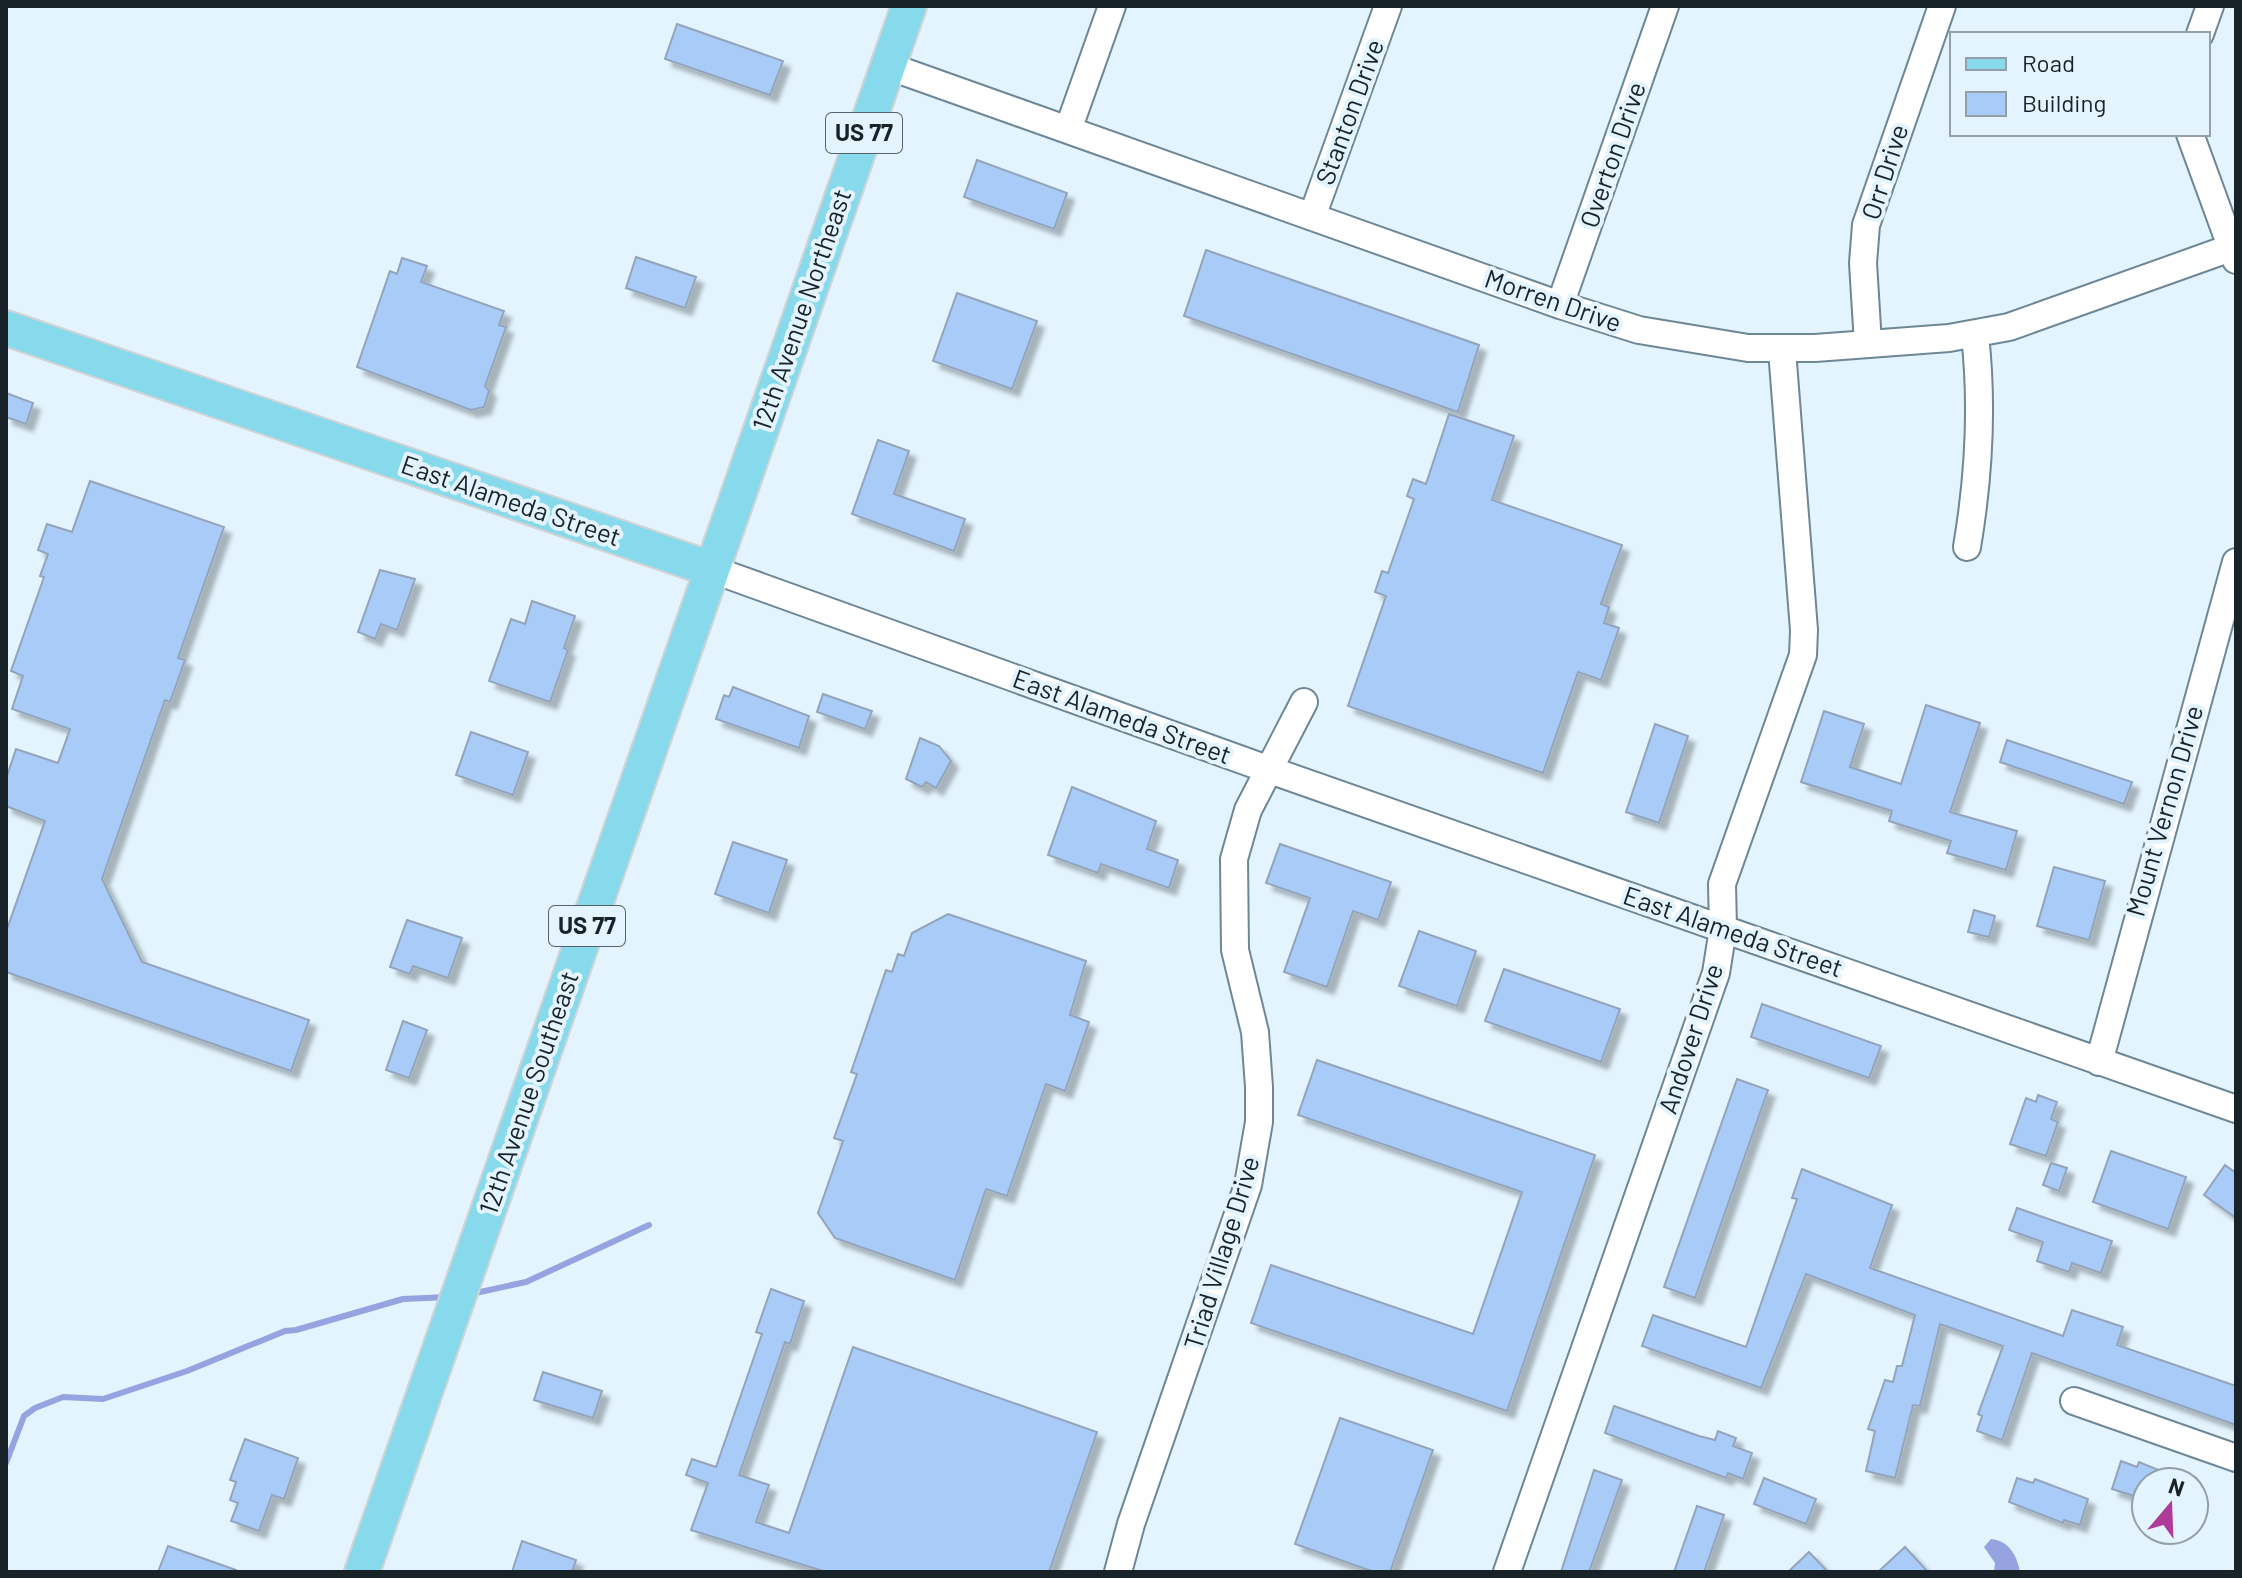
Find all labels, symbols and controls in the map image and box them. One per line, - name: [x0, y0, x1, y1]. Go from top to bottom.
- legend: [1950, 32, 2210, 136]
- street label: Stanton Drive: [1308, 35, 1389, 188]
- text: Road: [2022, 48, 2075, 77]
- street label: Overton Drive: [1572, 78, 1651, 231]
- text: Building: [2022, 88, 2106, 117]
- road number: US 77: [826, 113, 902, 153]
- street label: Orr Drive: [1854, 120, 1913, 223]
- street label: 12th Avenue Northeast: [745, 185, 856, 434]
- street label: Morren Drive: [1481, 262, 1626, 337]
- street label: East Alameda Street: [398, 447, 625, 552]
- street label: East Alameda Street: [1009, 662, 1236, 769]
- street label: Mount Vernon Drive: [2119, 702, 2208, 920]
- street label: East Alameda Street: [1620, 878, 1847, 983]
- road number: US 77: [549, 906, 625, 946]
- street label: Andover Drive: [1651, 960, 1728, 1117]
- street label: 12th Avenue Southeast: [471, 967, 584, 1218]
- street label: Triad Village Drive: [1176, 1152, 1265, 1353]
- north arrow: [2130, 1466, 2210, 1546]
- text: N: [2166, 1471, 2188, 1501]

